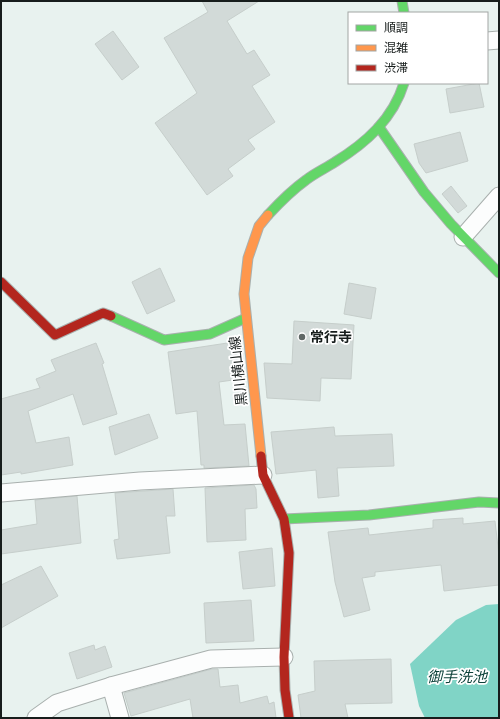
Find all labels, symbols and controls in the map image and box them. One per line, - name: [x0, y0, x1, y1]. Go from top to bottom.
- legend: [348, 12, 488, 84]
- text: 順調: [384, 21, 408, 35]
- text: 混雑: [384, 41, 408, 55]
- text: 渋滞: [384, 61, 408, 75]
- place label: 常行寺: [310, 329, 352, 345]
- marker: 常行寺: [297, 332, 307, 342]
- street label: 黒川横山線: [226, 335, 250, 407]
- water label: 御手洗池: [427, 668, 489, 685]

